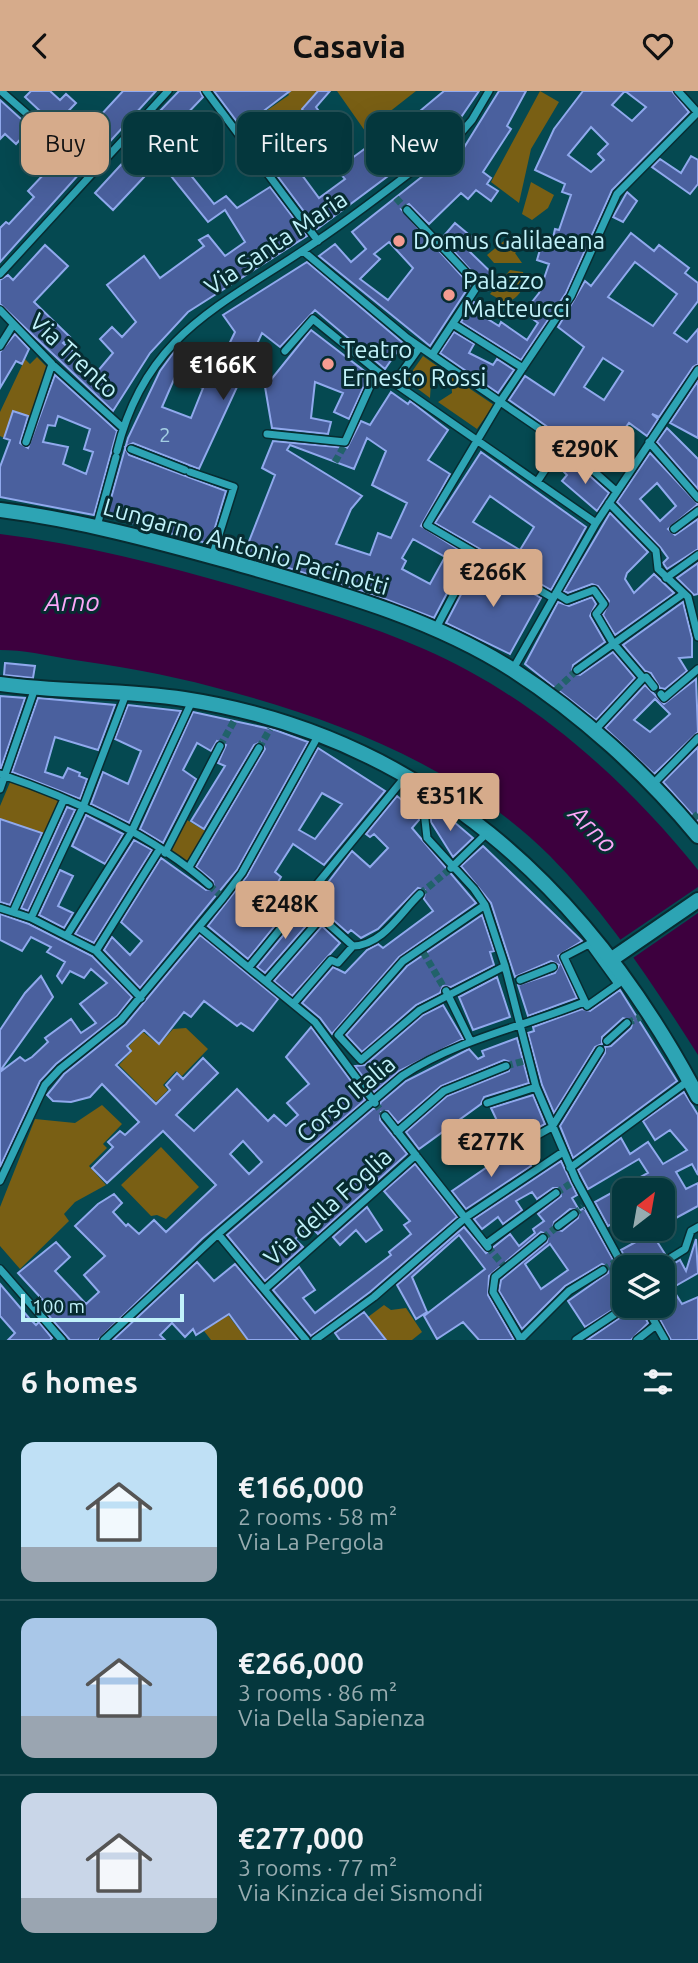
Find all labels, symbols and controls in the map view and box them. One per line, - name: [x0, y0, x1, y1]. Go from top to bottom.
- icon: back: [21, 27, 59, 65]
- icon: heart: [639, 27, 677, 65]
- text: Casavia: [292, 28, 406, 64]
- chip: Buy: [21, 112, 109, 175]
- chip: Rent: [123, 112, 223, 175]
- chip: Filters: [237, 112, 352, 175]
- chip: New: [366, 112, 463, 175]
- street label: Via Santa Maria: [199, 185, 352, 300]
- place label: Domus Galilaeana: [413, 227, 605, 254]
- marker: Domus Galilaeana: [391, 233, 407, 249]
- place label: Palazzo Matteucci: [463, 267, 570, 322]
- marker: Palazzo Matteucci: [441, 287, 457, 303]
- street label: Via Trento: [24, 308, 124, 404]
- place label: Teatro Ernesto Rossi: [342, 336, 486, 391]
- pin: €166K: [174, 343, 272, 402]
- text: €166K: [189, 352, 257, 377]
- marker: Teatro Ernesto Rossi: [320, 356, 336, 372]
- house number: 2: [159, 422, 171, 446]
- pin: €290K: [536, 427, 634, 486]
- text: €290K: [551, 436, 619, 461]
- street label: Lungarno Antonio Pacinotti: [100, 493, 392, 600]
- pin: €266K: [444, 549, 542, 609]
- text: €266K: [459, 559, 527, 584]
- water label: Arno: [42, 587, 100, 616]
- pin: €351K: [401, 773, 499, 833]
- text: €351K: [416, 783, 484, 808]
- water label: Arno: [562, 797, 623, 858]
- pin: €248K: [236, 881, 334, 941]
- text: €248K: [251, 891, 319, 916]
- street label: Corso Italia: [291, 1050, 400, 1148]
- pin: €277K: [442, 1119, 540, 1179]
- text: €277K: [457, 1129, 525, 1154]
- street label: Via della Foglia: [258, 1142, 397, 1271]
- north arrow: [612, 1178, 676, 1241]
- map controls: [612, 1178, 675, 1318]
- button: layers: [612, 1255, 675, 1318]
- scale bar: [21, 1291, 184, 1323]
- text: 100 m: [32, 1295, 85, 1317]
- icon: filters: [639, 1363, 677, 1401]
- text: 6 homes: [21, 1365, 138, 1399]
- icon: home: [77, 1470, 161, 1554]
- text: €166,000: [238, 1470, 364, 1504]
- text: 2 rooms · 58 m²: [238, 1504, 397, 1529]
- text: Via La Pergola: [238, 1529, 384, 1554]
- icon: home: [77, 1646, 161, 1730]
- text: €266,000: [238, 1646, 364, 1680]
- text: 3 rooms · 86 m²: [238, 1680, 397, 1705]
- text: Via Della Sapienza: [238, 1705, 425, 1730]
- icon: home: [77, 1821, 161, 1905]
- text: €277,000: [238, 1821, 364, 1855]
- text: 3 rooms · 77 m²: [238, 1855, 397, 1880]
- text: Via Kinzica dei Sismondi: [238, 1880, 483, 1905]

